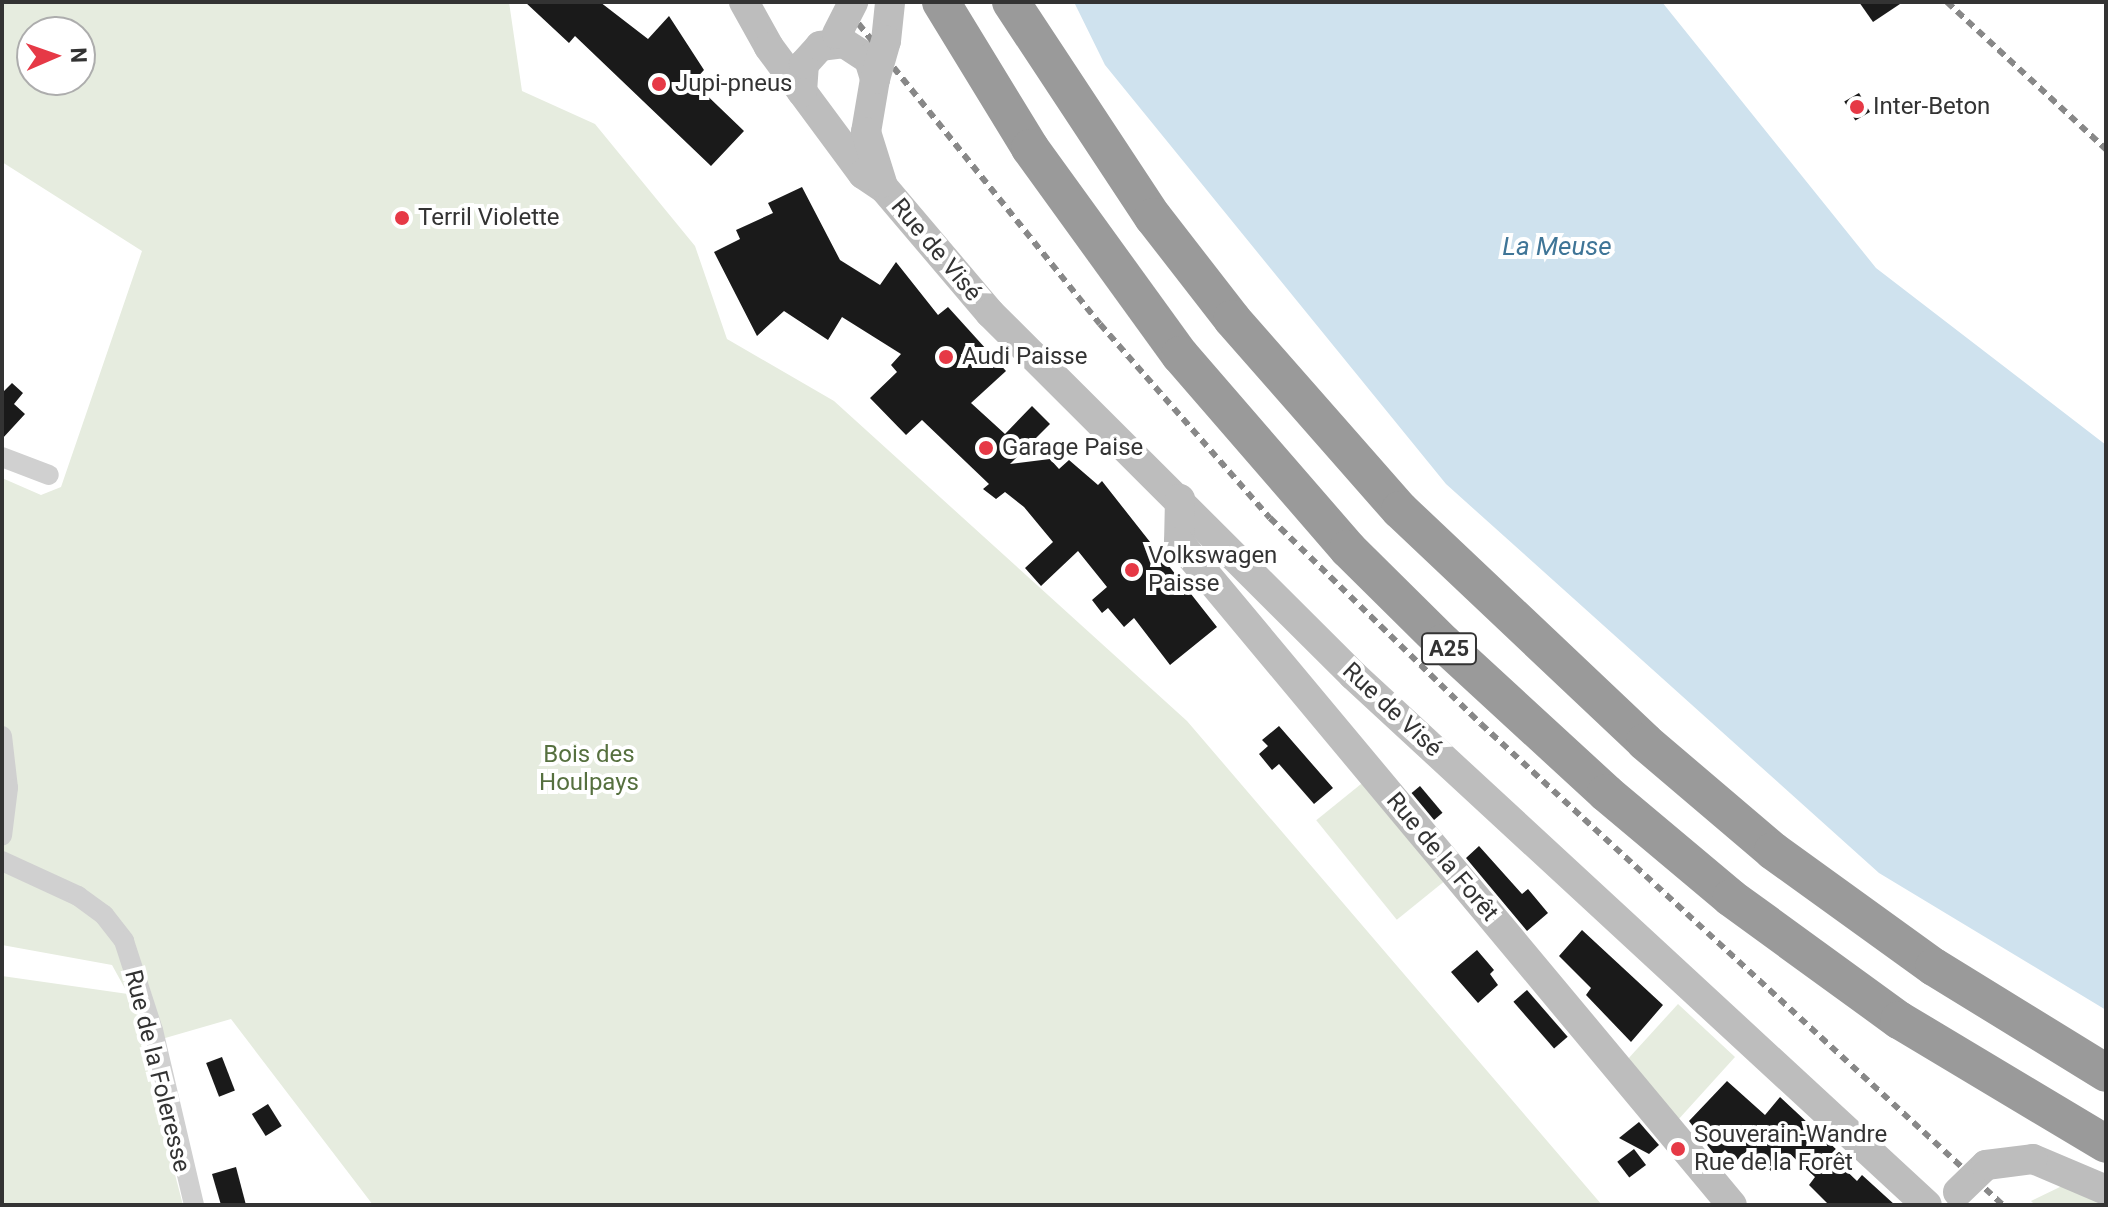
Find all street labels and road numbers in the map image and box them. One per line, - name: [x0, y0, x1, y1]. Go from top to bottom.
- street label: Rue de Visé: [885, 193, 987, 307]
- road number: A25: [1419, 631, 1479, 667]
- street label: Rue de Visé: [1336, 657, 1448, 763]
- street label: Rue de la Forêt: [1380, 787, 1504, 927]
- street label: Rue de la Foleresse: [118, 967, 196, 1175]

